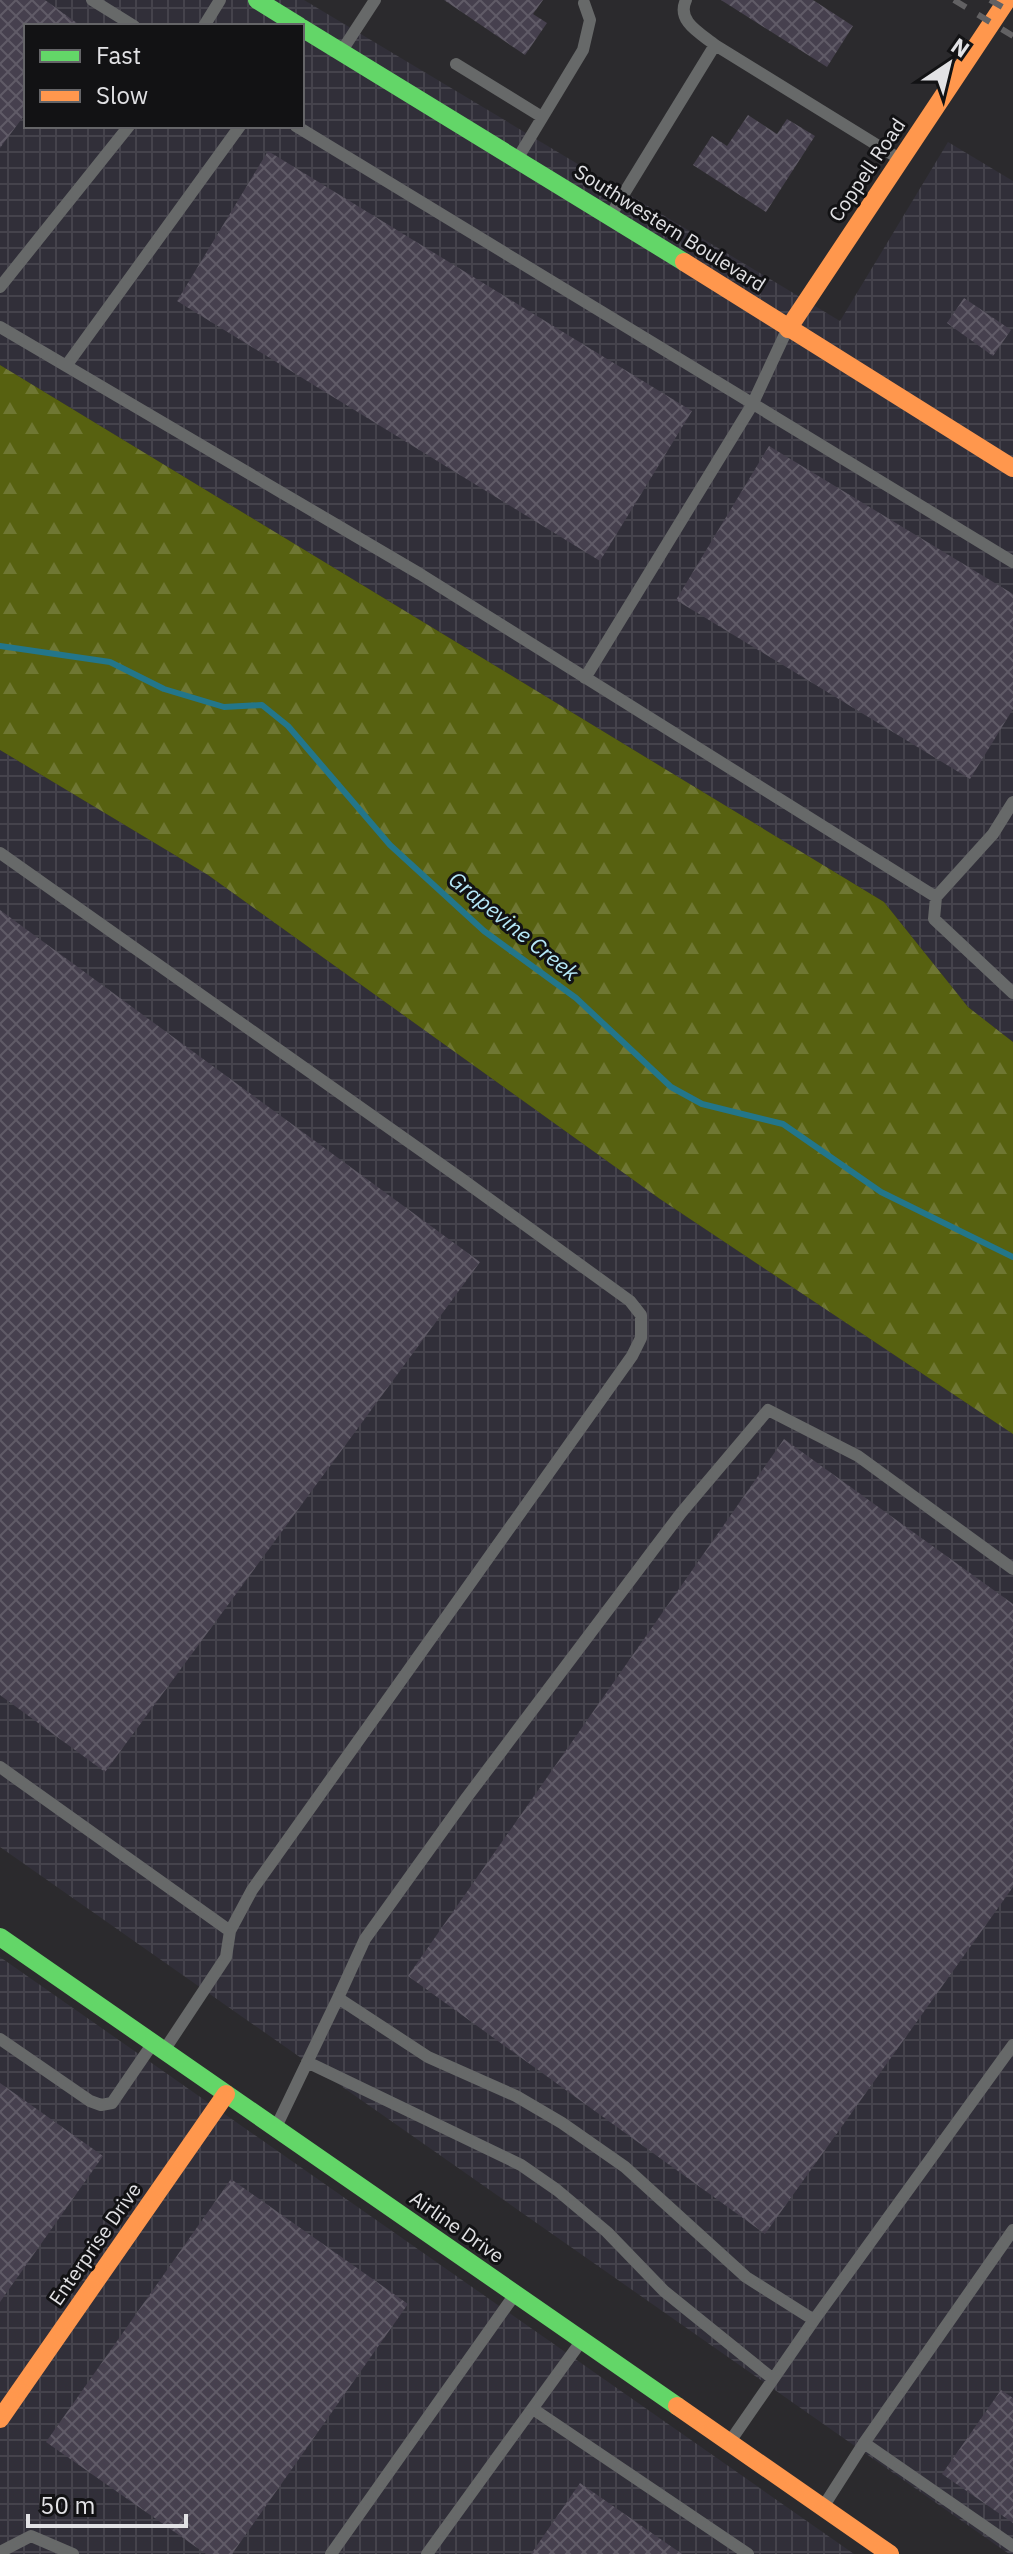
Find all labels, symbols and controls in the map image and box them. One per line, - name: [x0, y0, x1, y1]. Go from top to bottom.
- legend: [24, 24, 304, 128]
- north arrow: [909, 24, 989, 104]
- text: N: [946, 31, 976, 64]
- text: Fast: [96, 39, 141, 71]
- text: Slow: [96, 79, 148, 111]
- street label: Coppell Road: [822, 113, 911, 227]
- street label: Southwestern Boulevard: [570, 158, 771, 297]
- water label: Grapevine Creek: [443, 864, 586, 987]
- street label: Enterprise Drive: [42, 2177, 147, 2310]
- street label: Airline Drive: [405, 2184, 510, 2269]
- scale bar: [28, 2478, 186, 2528]
- text: 50 m: [40, 2489, 95, 2521]

